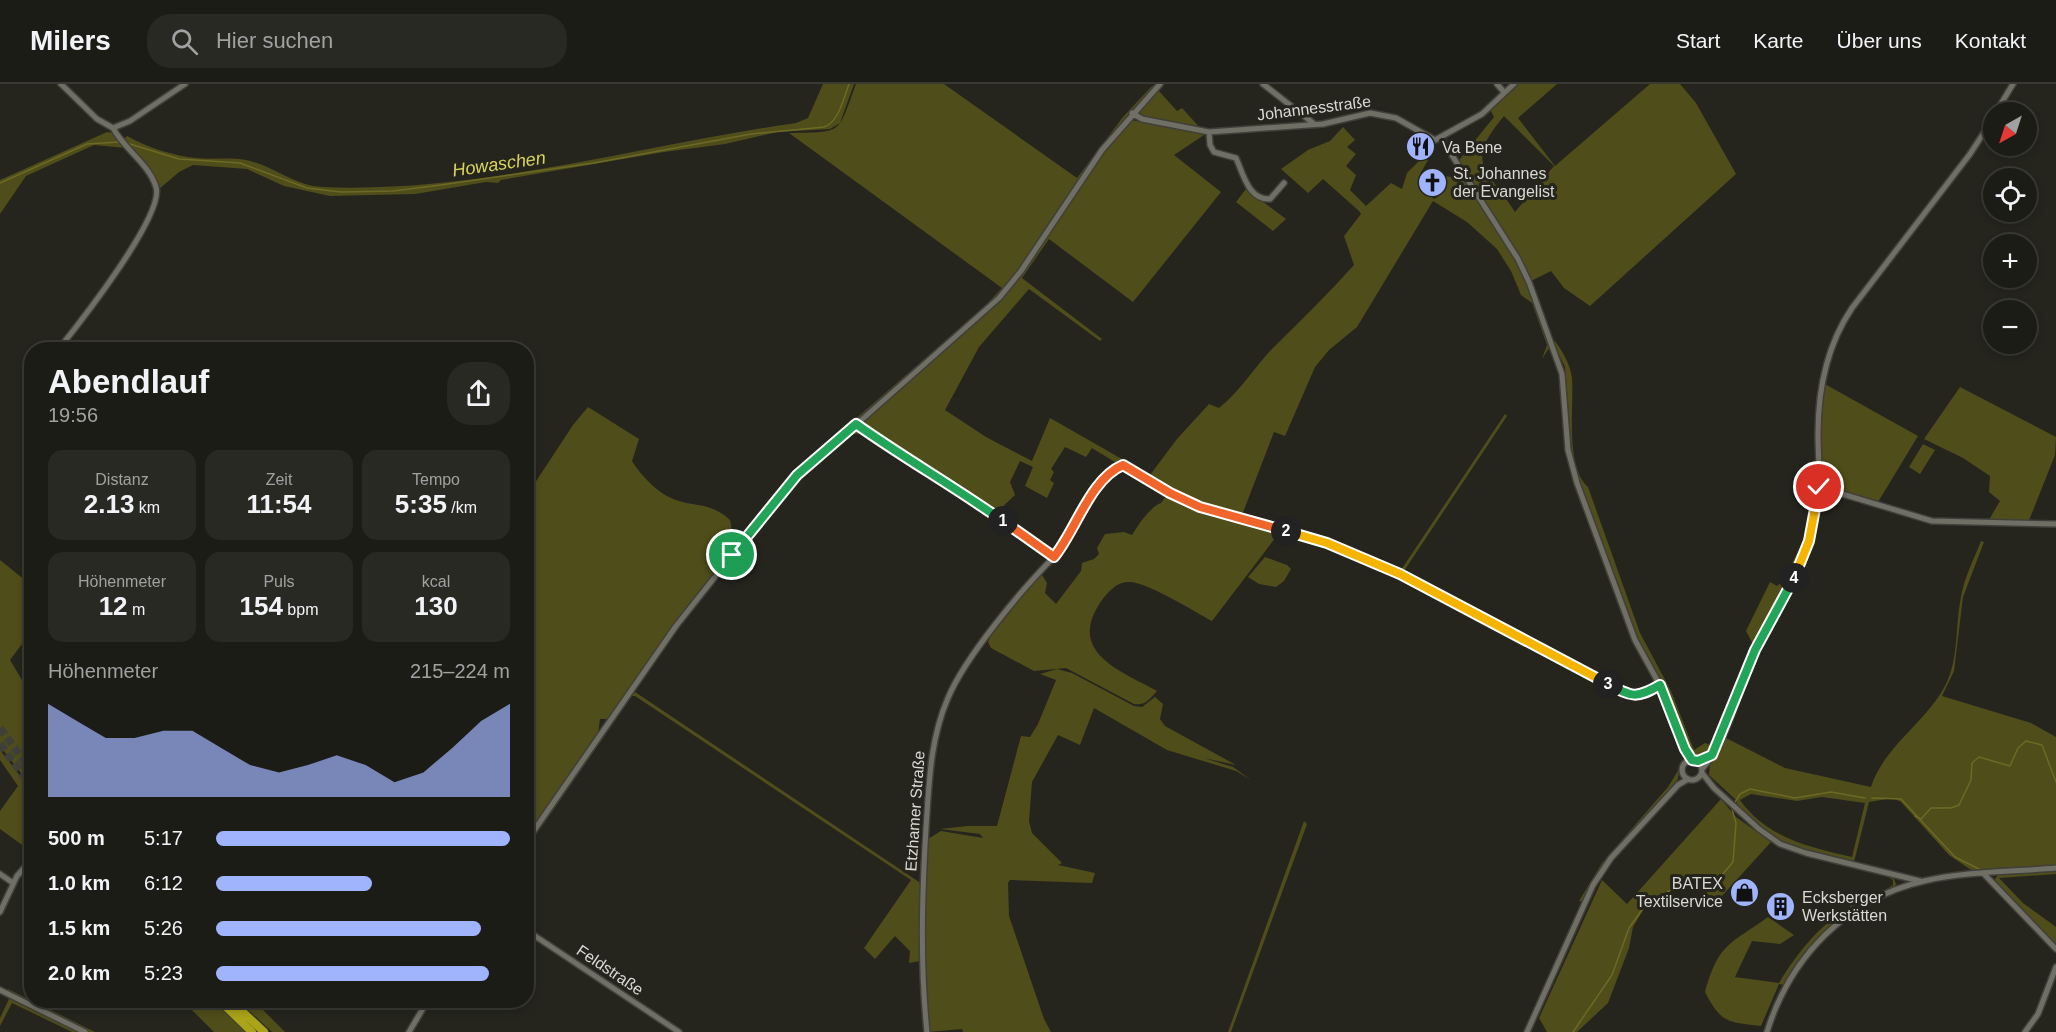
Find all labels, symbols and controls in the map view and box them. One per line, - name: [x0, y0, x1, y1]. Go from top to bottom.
- search box: [147, 14, 567, 68]
- text: Milers: [30, 25, 111, 56]
- icon: search: [168, 25, 201, 58]
- text: Hier suchen: [216, 28, 333, 53]
- text: Start: [1676, 29, 1720, 52]
- text: Karte: [1753, 29, 1804, 52]
- text: Über uns: [1837, 29, 1922, 52]
- text: Kontakt: [1955, 29, 2026, 52]
- street label: Johannesstraße: [1256, 93, 1372, 123]
- north arrow: [1983, 102, 2037, 156]
- map controls: [1983, 102, 2037, 354]
- restaurant icon: Va Bene: [1405, 131, 1437, 163]
- place label: Va Bene: [1442, 139, 1502, 156]
- water label: Howaschen: [451, 148, 547, 180]
- place label: St. Johannes der Evangelist: [1453, 165, 1555, 200]
- church icon: St. Johannes der Evangelist: [1416, 166, 1448, 198]
- button: locate: [1983, 168, 2037, 222]
- button: +: [1983, 234, 2037, 288]
- button: −: [1983, 300, 2037, 354]
- button: share: [447, 362, 510, 425]
- text: Abendlauf: [48, 363, 209, 400]
- text: 19:56: [48, 404, 98, 426]
- pin: [1793, 461, 1844, 512]
- icon: check: [1802, 470, 1835, 503]
- text: Distanz: [95, 471, 149, 488]
- text: Zeit: [266, 471, 292, 488]
- text: Tempo: [412, 471, 460, 488]
- text: 2.13: [84, 489, 134, 519]
- text: 11:54: [246, 489, 312, 519]
- text: 5:35: [395, 489, 447, 519]
- text: km: [134, 499, 160, 516]
- text: /km: [447, 499, 477, 516]
- pin: 1: [988, 506, 1018, 536]
- text: 1: [999, 512, 1007, 529]
- pin: 2: [1271, 516, 1301, 546]
- text: 2: [1282, 522, 1290, 539]
- pin: [706, 529, 757, 580]
- icon: arrive: [715, 538, 748, 571]
- pin: 4: [1779, 563, 1809, 593]
- text: 4: [1790, 569, 1798, 586]
- text: Höhenmeter: [78, 573, 166, 590]
- text: Puls: [263, 573, 295, 590]
- text: kcal: [422, 573, 450, 590]
- text: 12: [99, 591, 128, 621]
- text: 154: [240, 591, 283, 621]
- text: 130: [414, 591, 458, 621]
- text: m: [128, 601, 145, 618]
- text: bpm: [283, 601, 318, 618]
- text: Höhenmeter: [48, 660, 158, 682]
- text: 215–224 m: [410, 660, 510, 682]
- pin: 3: [1593, 669, 1623, 699]
- text: 3: [1604, 675, 1612, 692]
- street label: Etzhamer Straße: [902, 750, 928, 872]
- text: 500 m: [48, 827, 105, 849]
- text: 5:17: [144, 827, 183, 849]
- text: 1.0 km: [48, 872, 110, 894]
- text: 6:12: [144, 872, 183, 894]
- place label: BATEX Textilservice: [1636, 875, 1723, 910]
- shop icon: BATEX Textilservice: [1728, 876, 1760, 908]
- place label: Ecksberger Werkstätten: [1802, 889, 1887, 924]
- building icon: Ecksberger Werkstätten: [1765, 890, 1797, 922]
- text: 1.5 km: [48, 917, 110, 939]
- text: 5:26: [144, 917, 183, 939]
- street label: Feldstraße: [574, 942, 647, 998]
- text: 2.0 km: [48, 962, 110, 984]
- text: 5:23: [144, 962, 183, 984]

